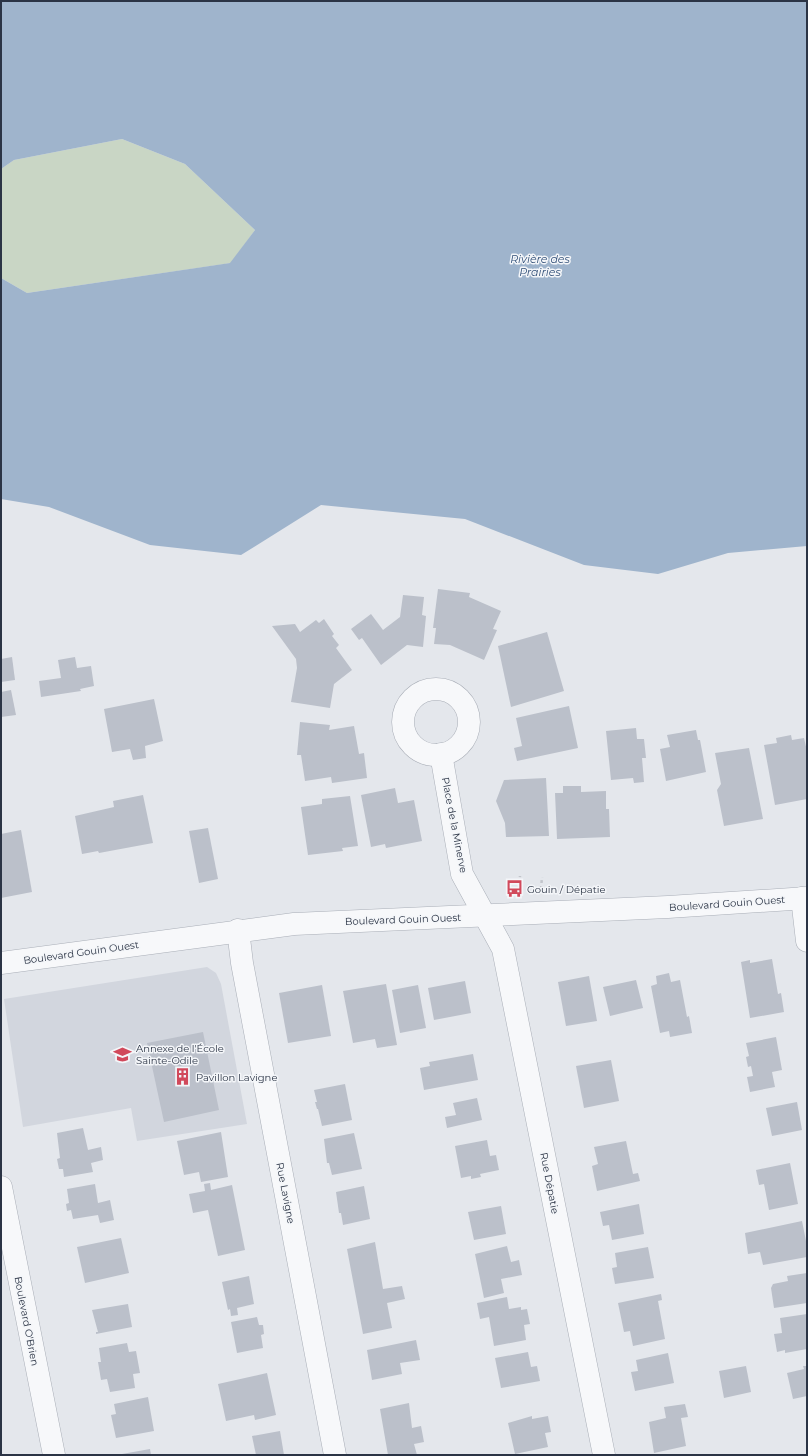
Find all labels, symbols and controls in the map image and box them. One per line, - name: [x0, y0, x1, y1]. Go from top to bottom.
- water label: Rivière des Prairies: [510, 252, 571, 279]
- street label: Place de la Minerve: [439, 776, 470, 874]
- bus stop icon: Gouin / Dépatie: [504, 879, 524, 899]
- place label: Gouin / Dépatie: [527, 883, 606, 896]
- street label: Boulevard Gouin Ouest: [668, 893, 786, 914]
- street label: Boulevard Gouin Ouest: [345, 911, 461, 928]
- street label: Boulevard Gouin Ouest: [23, 938, 140, 967]
- place label: Annexe de l'École Sainte-Odile: [136, 1042, 224, 1067]
- school or university icon: Annexe de l'École Sainte-Odile: [113, 1044, 133, 1064]
- building icon: Pavillon Lavigne: [173, 1067, 193, 1087]
- place label: Pavillon Lavigne: [196, 1071, 277, 1084]
- street label: Rue Dépatie: [537, 1151, 562, 1215]
- street label: Rue Lavigne: [273, 1161, 298, 1225]
- street label: Boulevard O'Brien: [11, 1275, 42, 1367]

